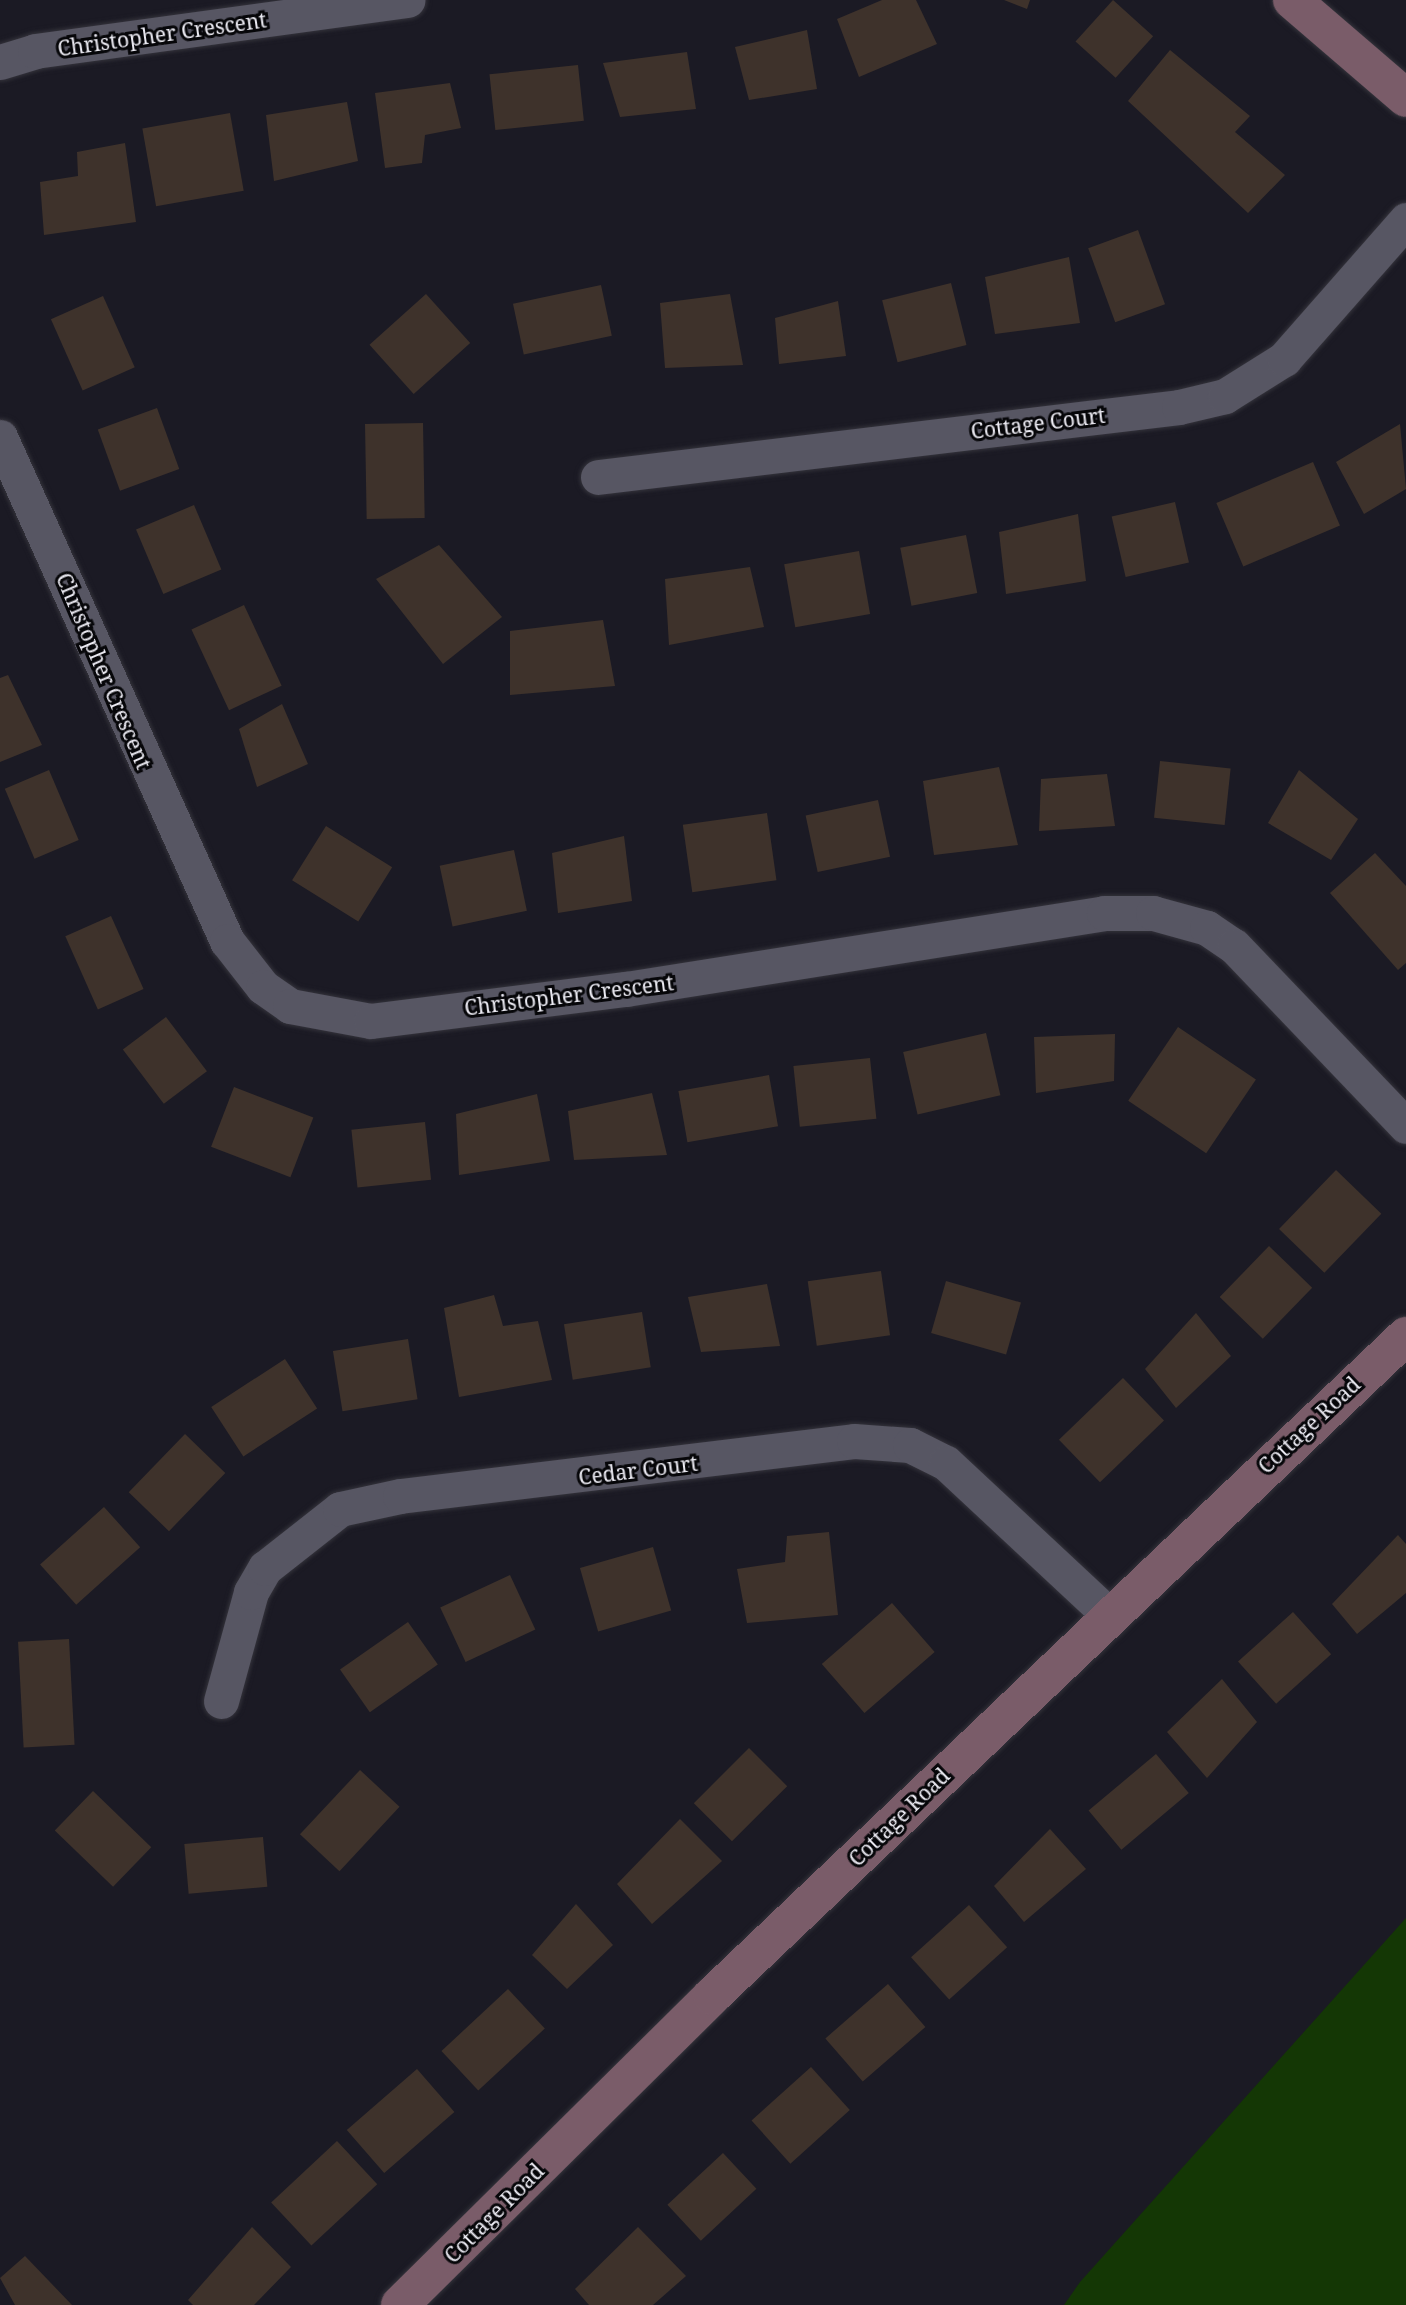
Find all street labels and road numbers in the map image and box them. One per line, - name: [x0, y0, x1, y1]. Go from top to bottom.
- street label: Christopher Crescent: [56, 7, 268, 61]
- street label: Cottage Court: [969, 402, 1107, 444]
- street label: Christopher Crescent: [51, 569, 157, 773]
- street label: Christopher Crescent: [463, 970, 675, 1020]
- street label: Cottage Road: [1253, 1371, 1365, 1479]
- street label: Cedar Court: [577, 1450, 699, 1490]
- street label: Cottage Road: [843, 1763, 955, 1871]
- street label: Cottage Road: [439, 2158, 549, 2268]

